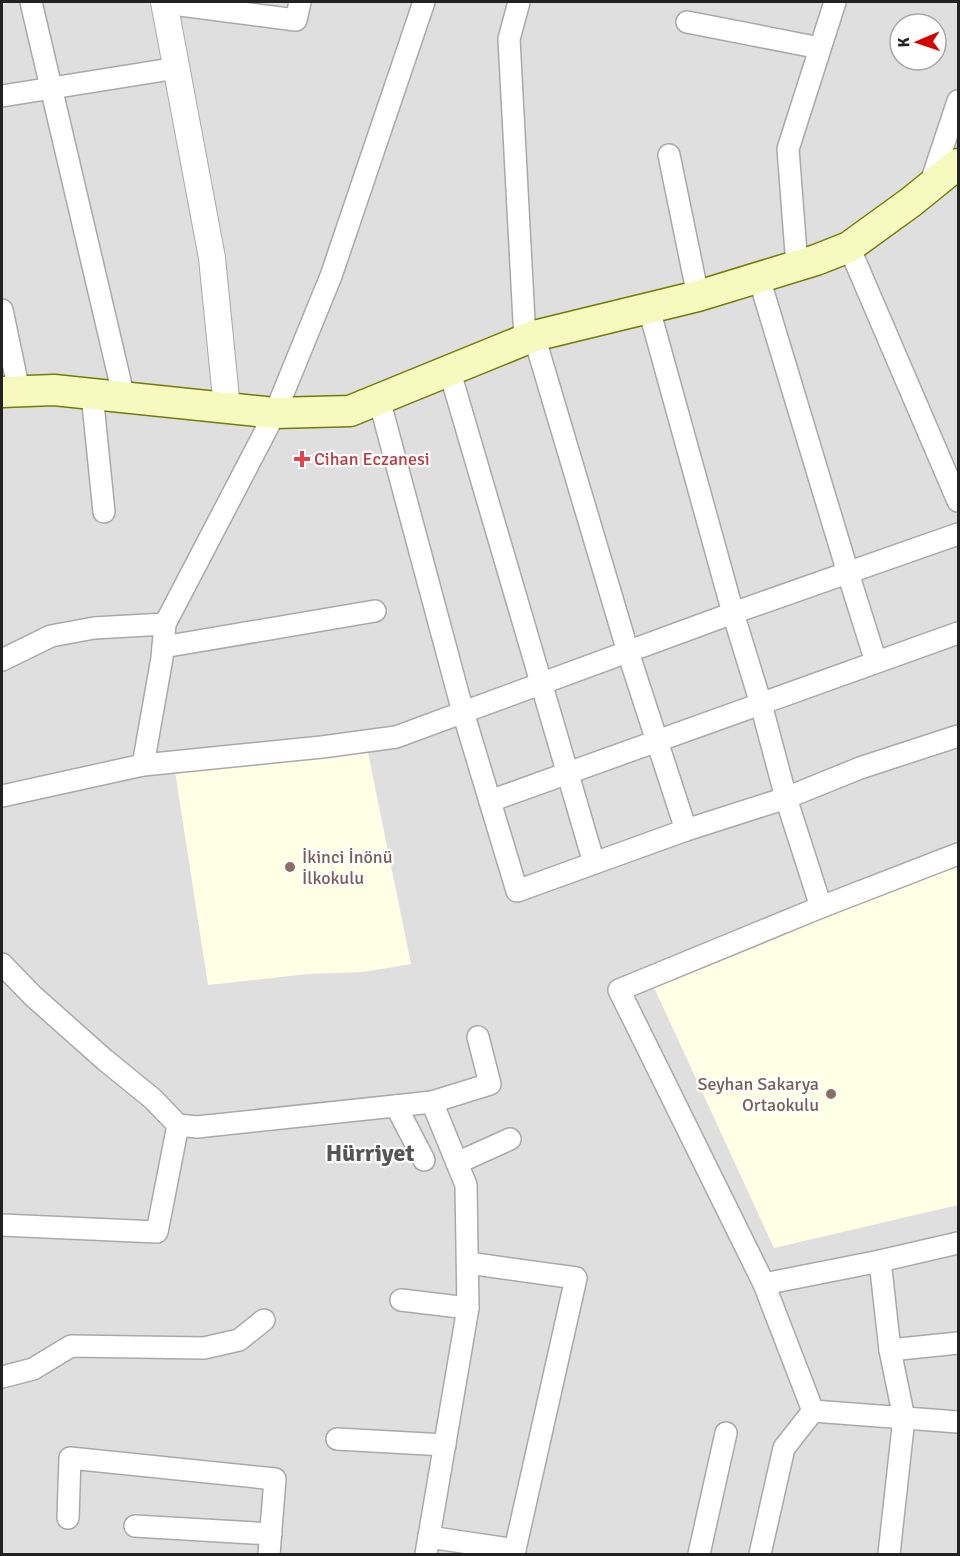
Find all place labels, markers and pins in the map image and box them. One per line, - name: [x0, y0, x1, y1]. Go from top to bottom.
- place label: Cihan Eczanesi: [314, 448, 430, 470]
- marker: Cihan Eczanesi: [295, 452, 309, 466]
- place label: İkinci İnönü İlkokulu: [302, 846, 393, 889]
- marker: İkinci İnönü İlkokulu: [283, 860, 297, 874]
- place label: Seyhan Sakarya Ortaokulu: [697, 1073, 819, 1116]
- marker: Seyhan Sakarya Ortaokulu: [824, 1087, 838, 1101]

